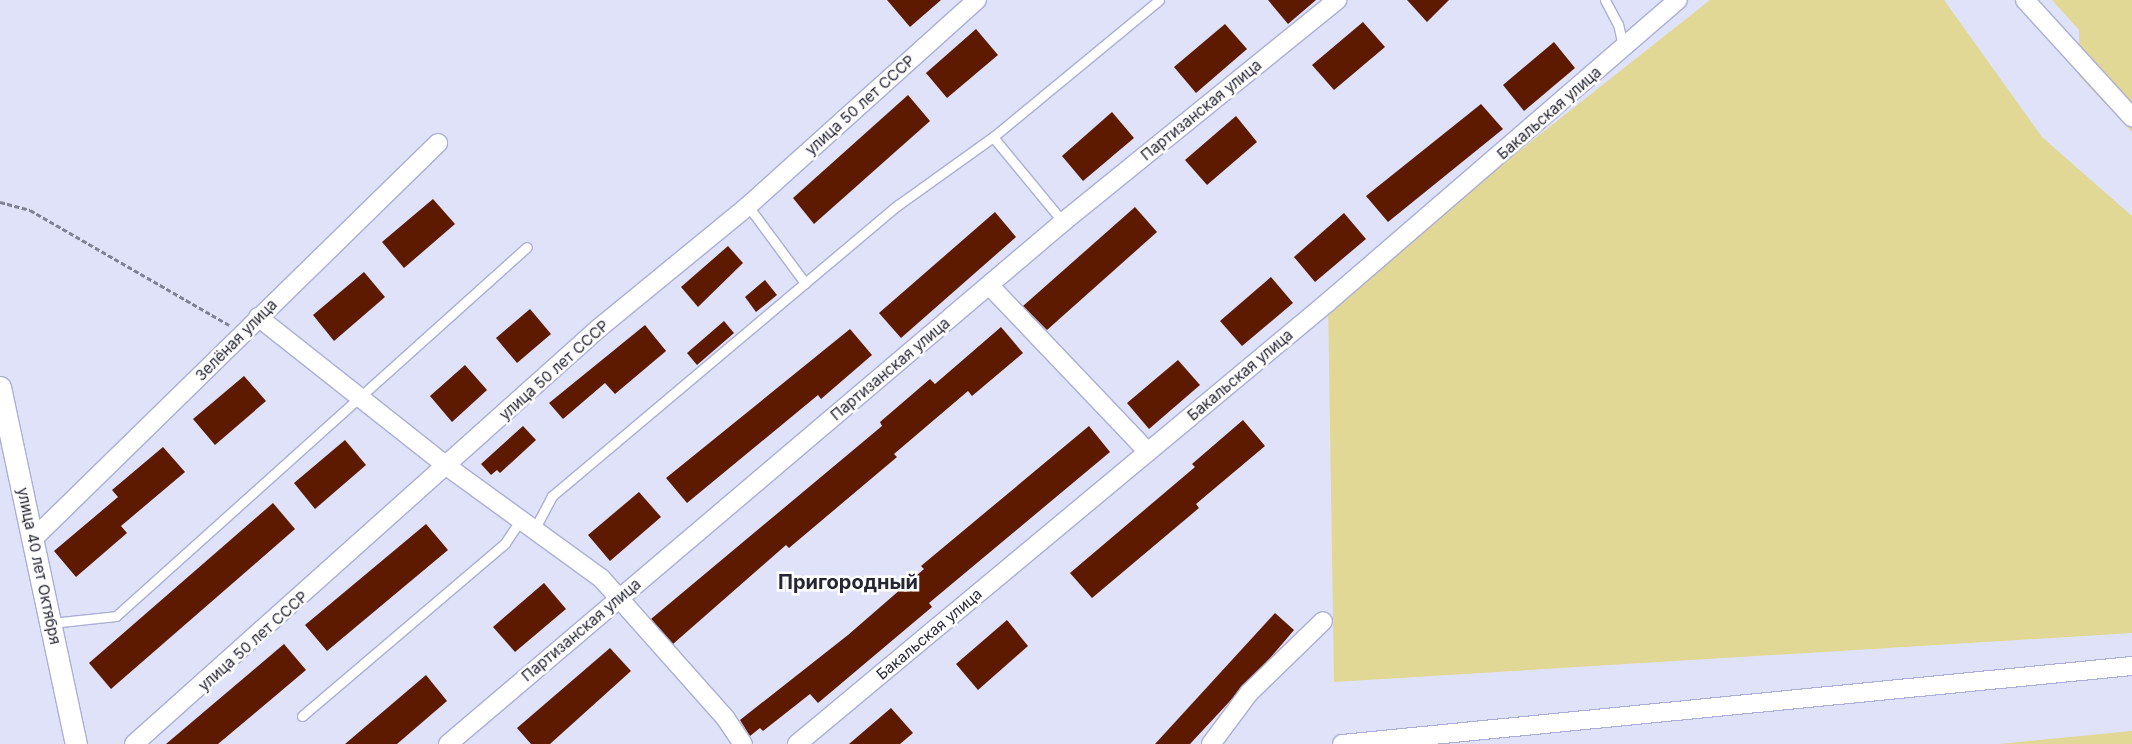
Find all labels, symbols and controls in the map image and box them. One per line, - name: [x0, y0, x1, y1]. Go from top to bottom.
- street label: улица 50 лет СССР: [802, 51, 918, 159]
- street label: Партизанская улица: [1137, 56, 1265, 164]
- street label: Бакальская улица: [1493, 63, 1605, 163]
- street label: Зелёная улица: [192, 296, 280, 384]
- street label: Партизанская улица: [827, 314, 953, 424]
- street label: улица 50 лет СССР: [496, 316, 612, 424]
- street label: Бакальская улица: [1184, 326, 1296, 424]
- street label: улица 40 лет Октября: [14, 486, 64, 646]
- district label: Пригородный: [778, 570, 918, 594]
- street label: Партизанская улица: [518, 575, 644, 685]
- street label: Бакальская улица: [873, 585, 985, 683]
- street label: улица 50 лет СССР: [195, 587, 311, 695]

